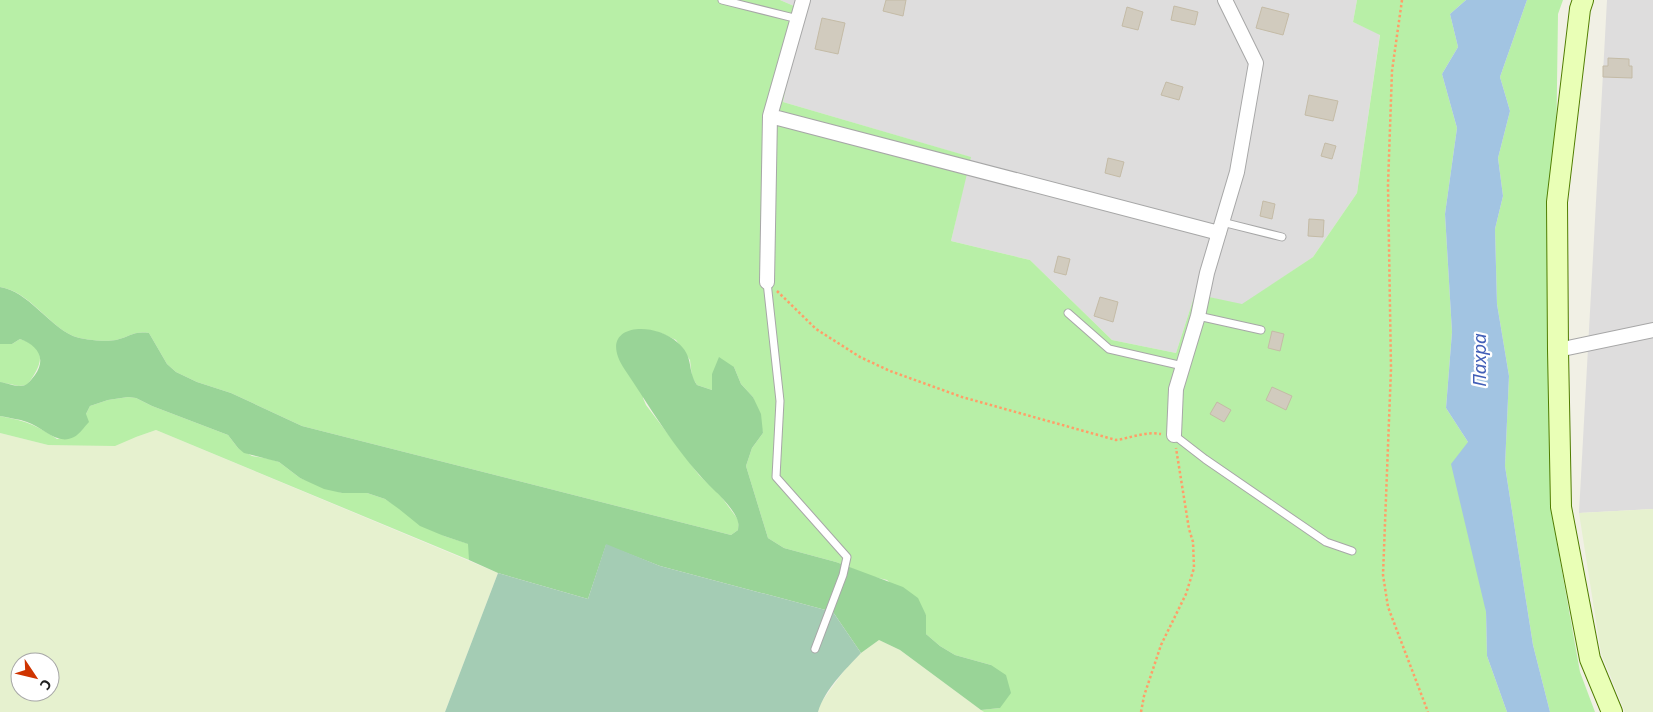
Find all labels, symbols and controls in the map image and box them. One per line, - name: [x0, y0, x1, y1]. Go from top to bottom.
- water label: Пахра: [1466, 333, 1492, 387]
- north arrow: [10, 652, 60, 702]
- text: С: [36, 676, 56, 694]

